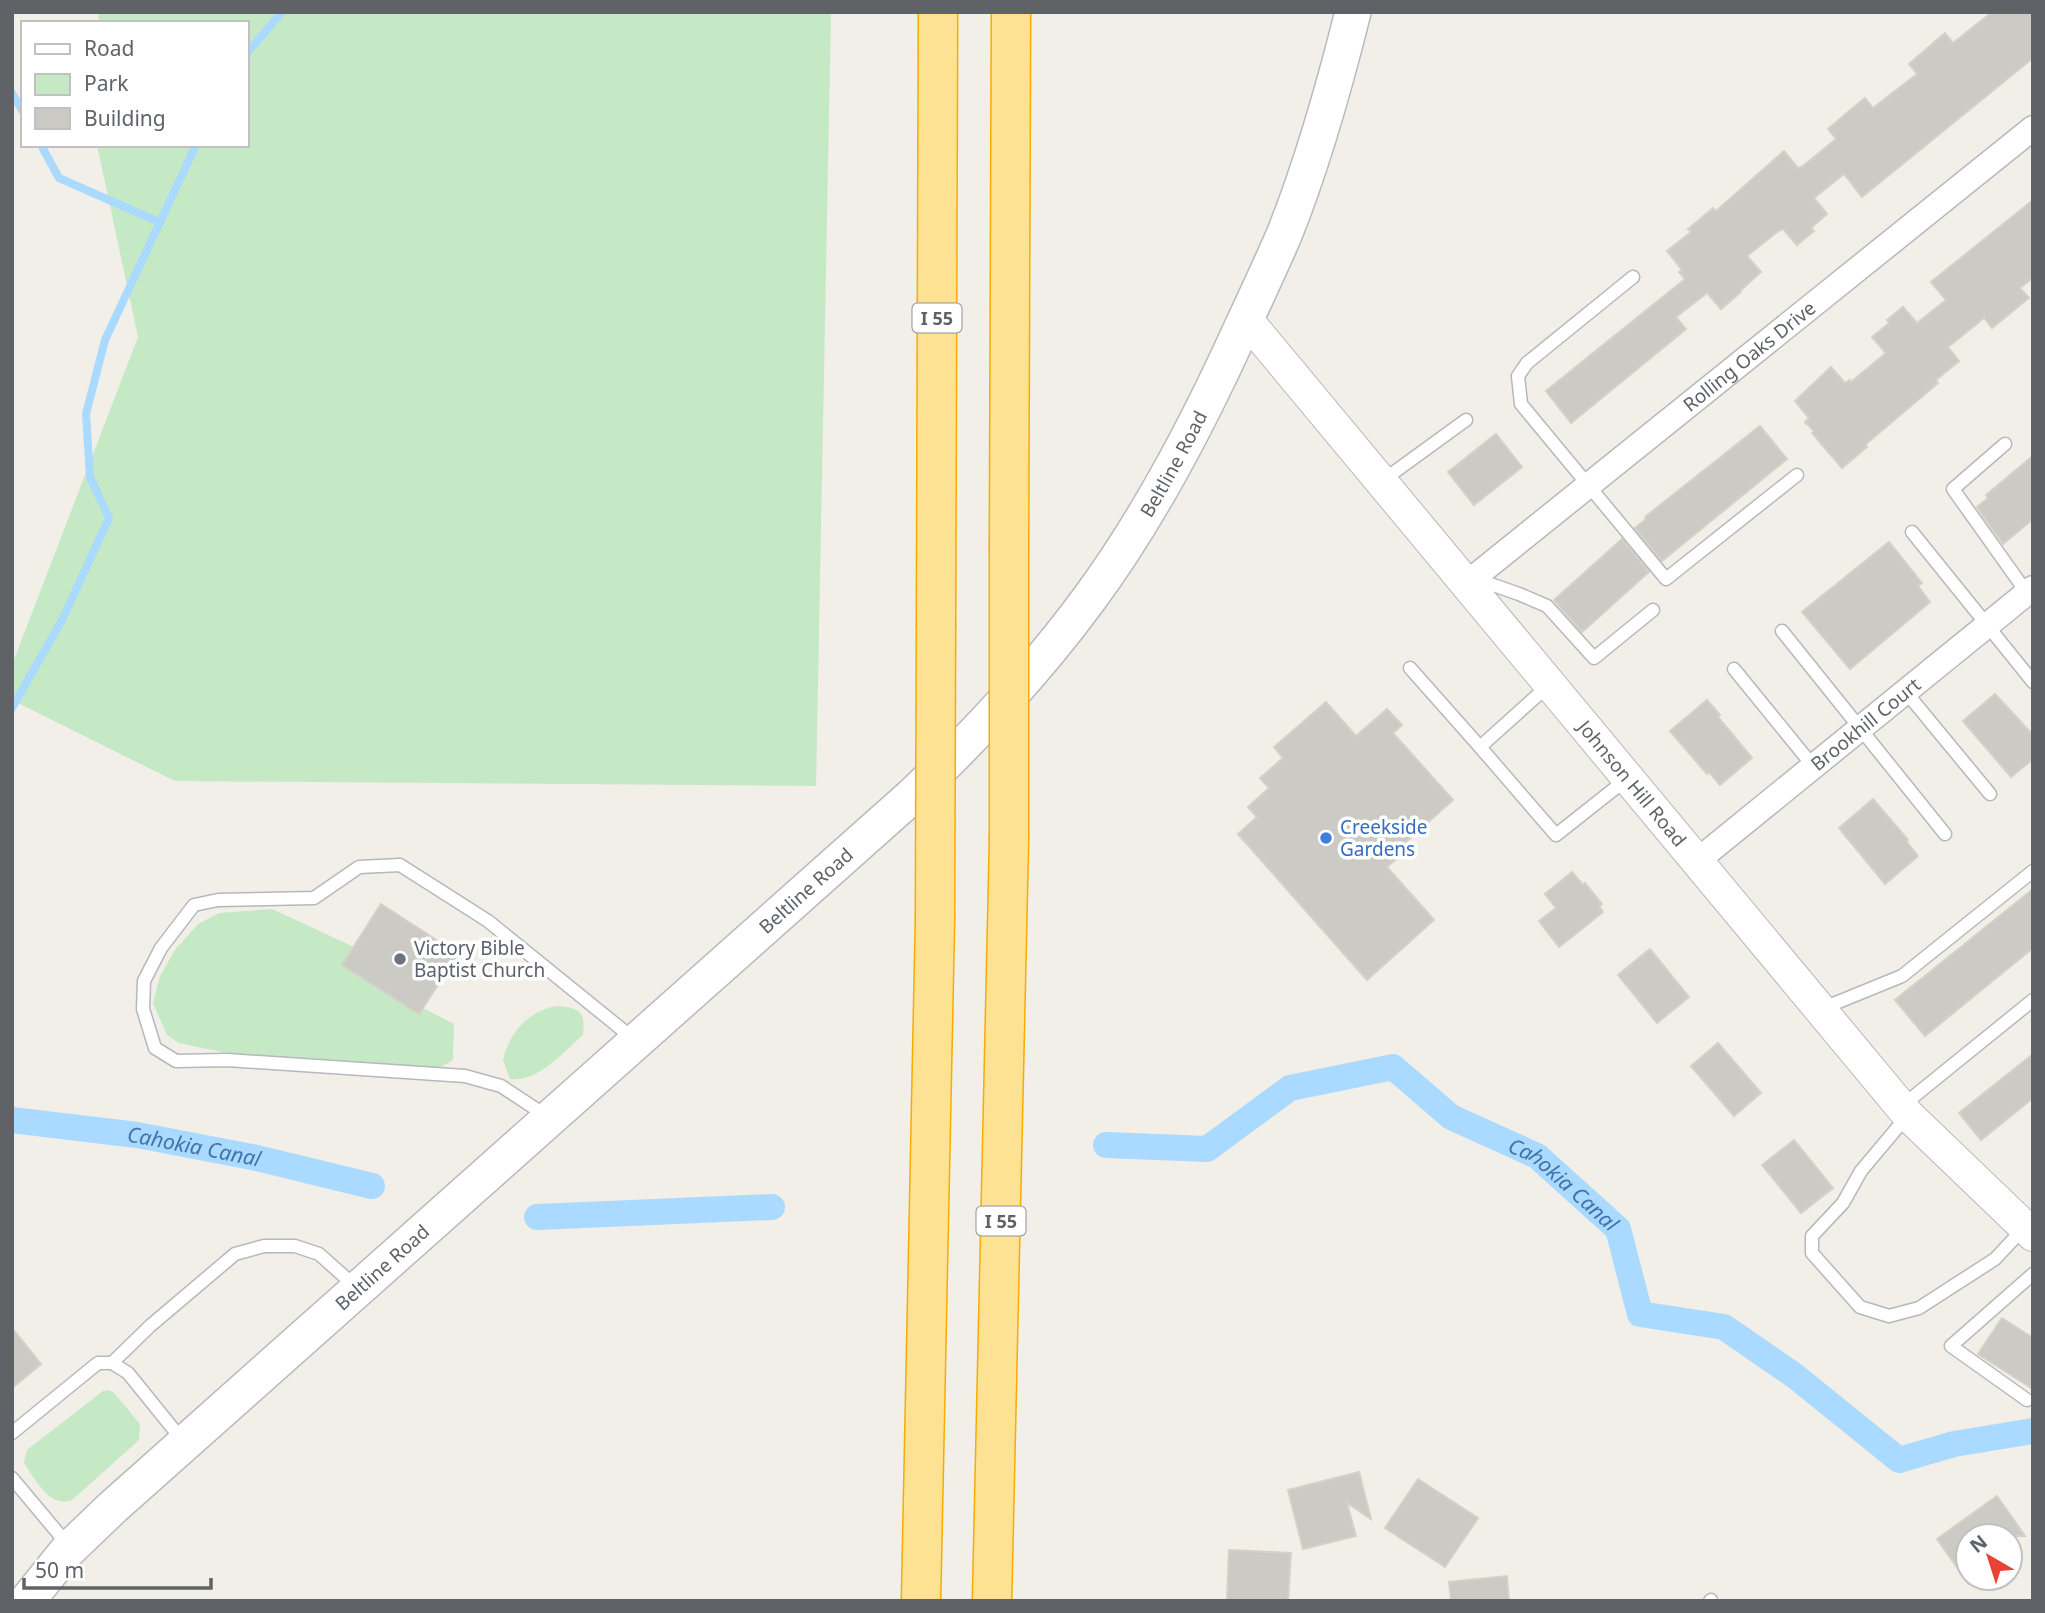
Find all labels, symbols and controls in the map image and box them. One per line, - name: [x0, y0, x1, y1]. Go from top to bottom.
- legend: [21, 21, 248, 147]
- text: Road: [84, 34, 134, 62]
- text: Park: [84, 69, 129, 97]
- text: Building: [84, 104, 166, 132]
- street label: Rolling Oaks Drive: [1677, 295, 1821, 417]
- road number: I 55: [912, 304, 962, 332]
- street label: Beltline Road: [1134, 406, 1213, 522]
- street label: Brookhill Court: [1805, 672, 1926, 777]
- street label: Johnson Hill Road: [1571, 713, 1692, 852]
- place label: Creekside Gardens: [1340, 814, 1427, 862]
- marker: Creekside Gardens: [1318, 830, 1334, 846]
- street label: Beltline Road: [753, 842, 858, 939]
- place label: Victory Bible Baptist Church: [414, 935, 545, 983]
- marker: Victory Bible Baptist Church: [392, 951, 408, 967]
- water label: Cahokia Canal: [126, 1120, 264, 1173]
- water label: Cahokia Canal: [1504, 1131, 1625, 1237]
- road number: I 55: [976, 1206, 1026, 1236]
- street label: Beltline Road: [330, 1219, 435, 1316]
- north arrow: [1954, 1522, 2024, 1592]
- text: N: [1964, 1529, 1992, 1559]
- scale bar: [24, 1546, 212, 1590]
- text: 50 m: [35, 1556, 84, 1584]

